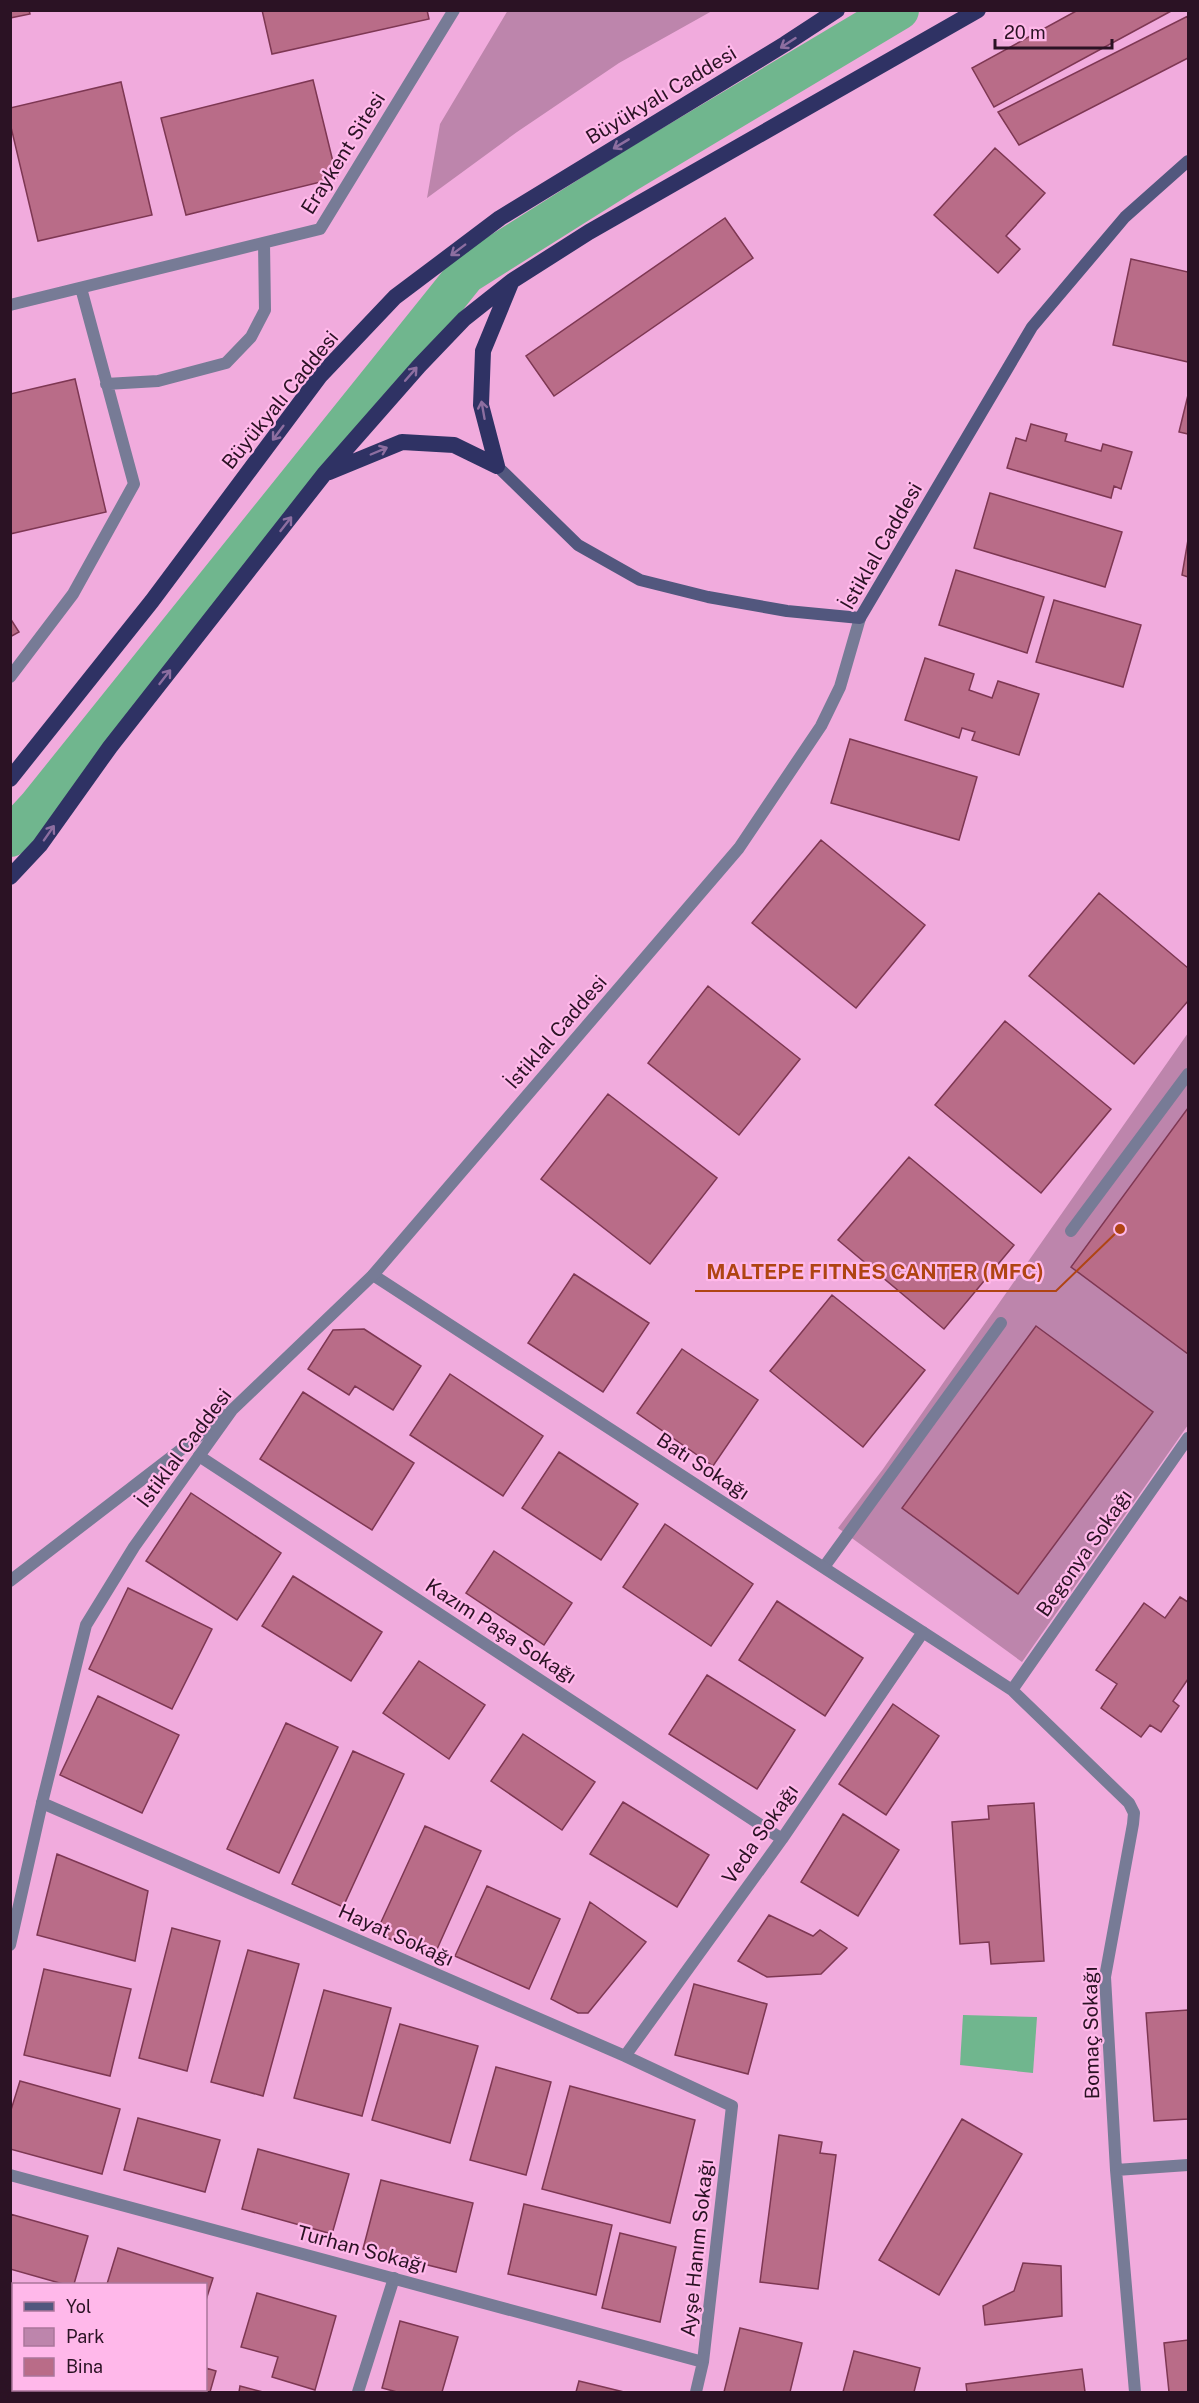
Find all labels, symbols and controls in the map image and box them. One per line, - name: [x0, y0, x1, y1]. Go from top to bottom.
- scale bar: [995, 12, 1112, 50]
- text: 20 m: [1004, 22, 1046, 43]
- one-way arrow: [779, 36, 796, 49]
- street label: Büyükyalı Caddesi: [582, 41, 740, 149]
- street label: Eraykent Sitesi: [296, 88, 390, 218]
- one-way arrow: [613, 139, 630, 151]
- one-way arrow: [450, 244, 466, 256]
- street label: Büyükyalı Caddesi: [217, 326, 343, 474]
- one-way arrow: [404, 367, 418, 382]
- one-way arrow: [477, 400, 488, 420]
- one-way arrow: [271, 424, 284, 440]
- one-way arrow: [370, 445, 388, 456]
- street label: İstiklal Caddesi: [835, 478, 927, 614]
- one-way arrow: [279, 516, 292, 532]
- one-way arrow: [159, 669, 172, 685]
- one-way arrow: [43, 826, 55, 842]
- street label: İstiklal Caddesi: [500, 970, 612, 1094]
- callout: MALTEPE FITNES CANTER (MFC): [695, 1252, 1056, 1291]
- text: MALTEPE FITNES CANTER (MFC): [706, 1259, 1044, 1284]
- street label: İstiklal Caddesi: [132, 1384, 236, 1512]
- street label: Batı Sokağı: [652, 1427, 754, 1505]
- street label: Begonya Sokağı: [1031, 1485, 1137, 1621]
- street label: Kazım Paşa Sokağı: [421, 1573, 581, 1689]
- street label: Veda Sokağı: [717, 1780, 803, 1888]
- street label: Hayat Sokağı: [335, 1899, 457, 1971]
- street label: Bomaç Sokağı: [1078, 1966, 1104, 2100]
- street label: Ayşe Hanım Sokağı: [676, 2158, 718, 2338]
- street label: Turhan Sokağı: [295, 2220, 429, 2278]
- legend: [12, 2283, 207, 2391]
- text: Yol: [66, 2296, 91, 2317]
- text: Park: [66, 2326, 104, 2347]
- text: Bina: [66, 2356, 103, 2377]

